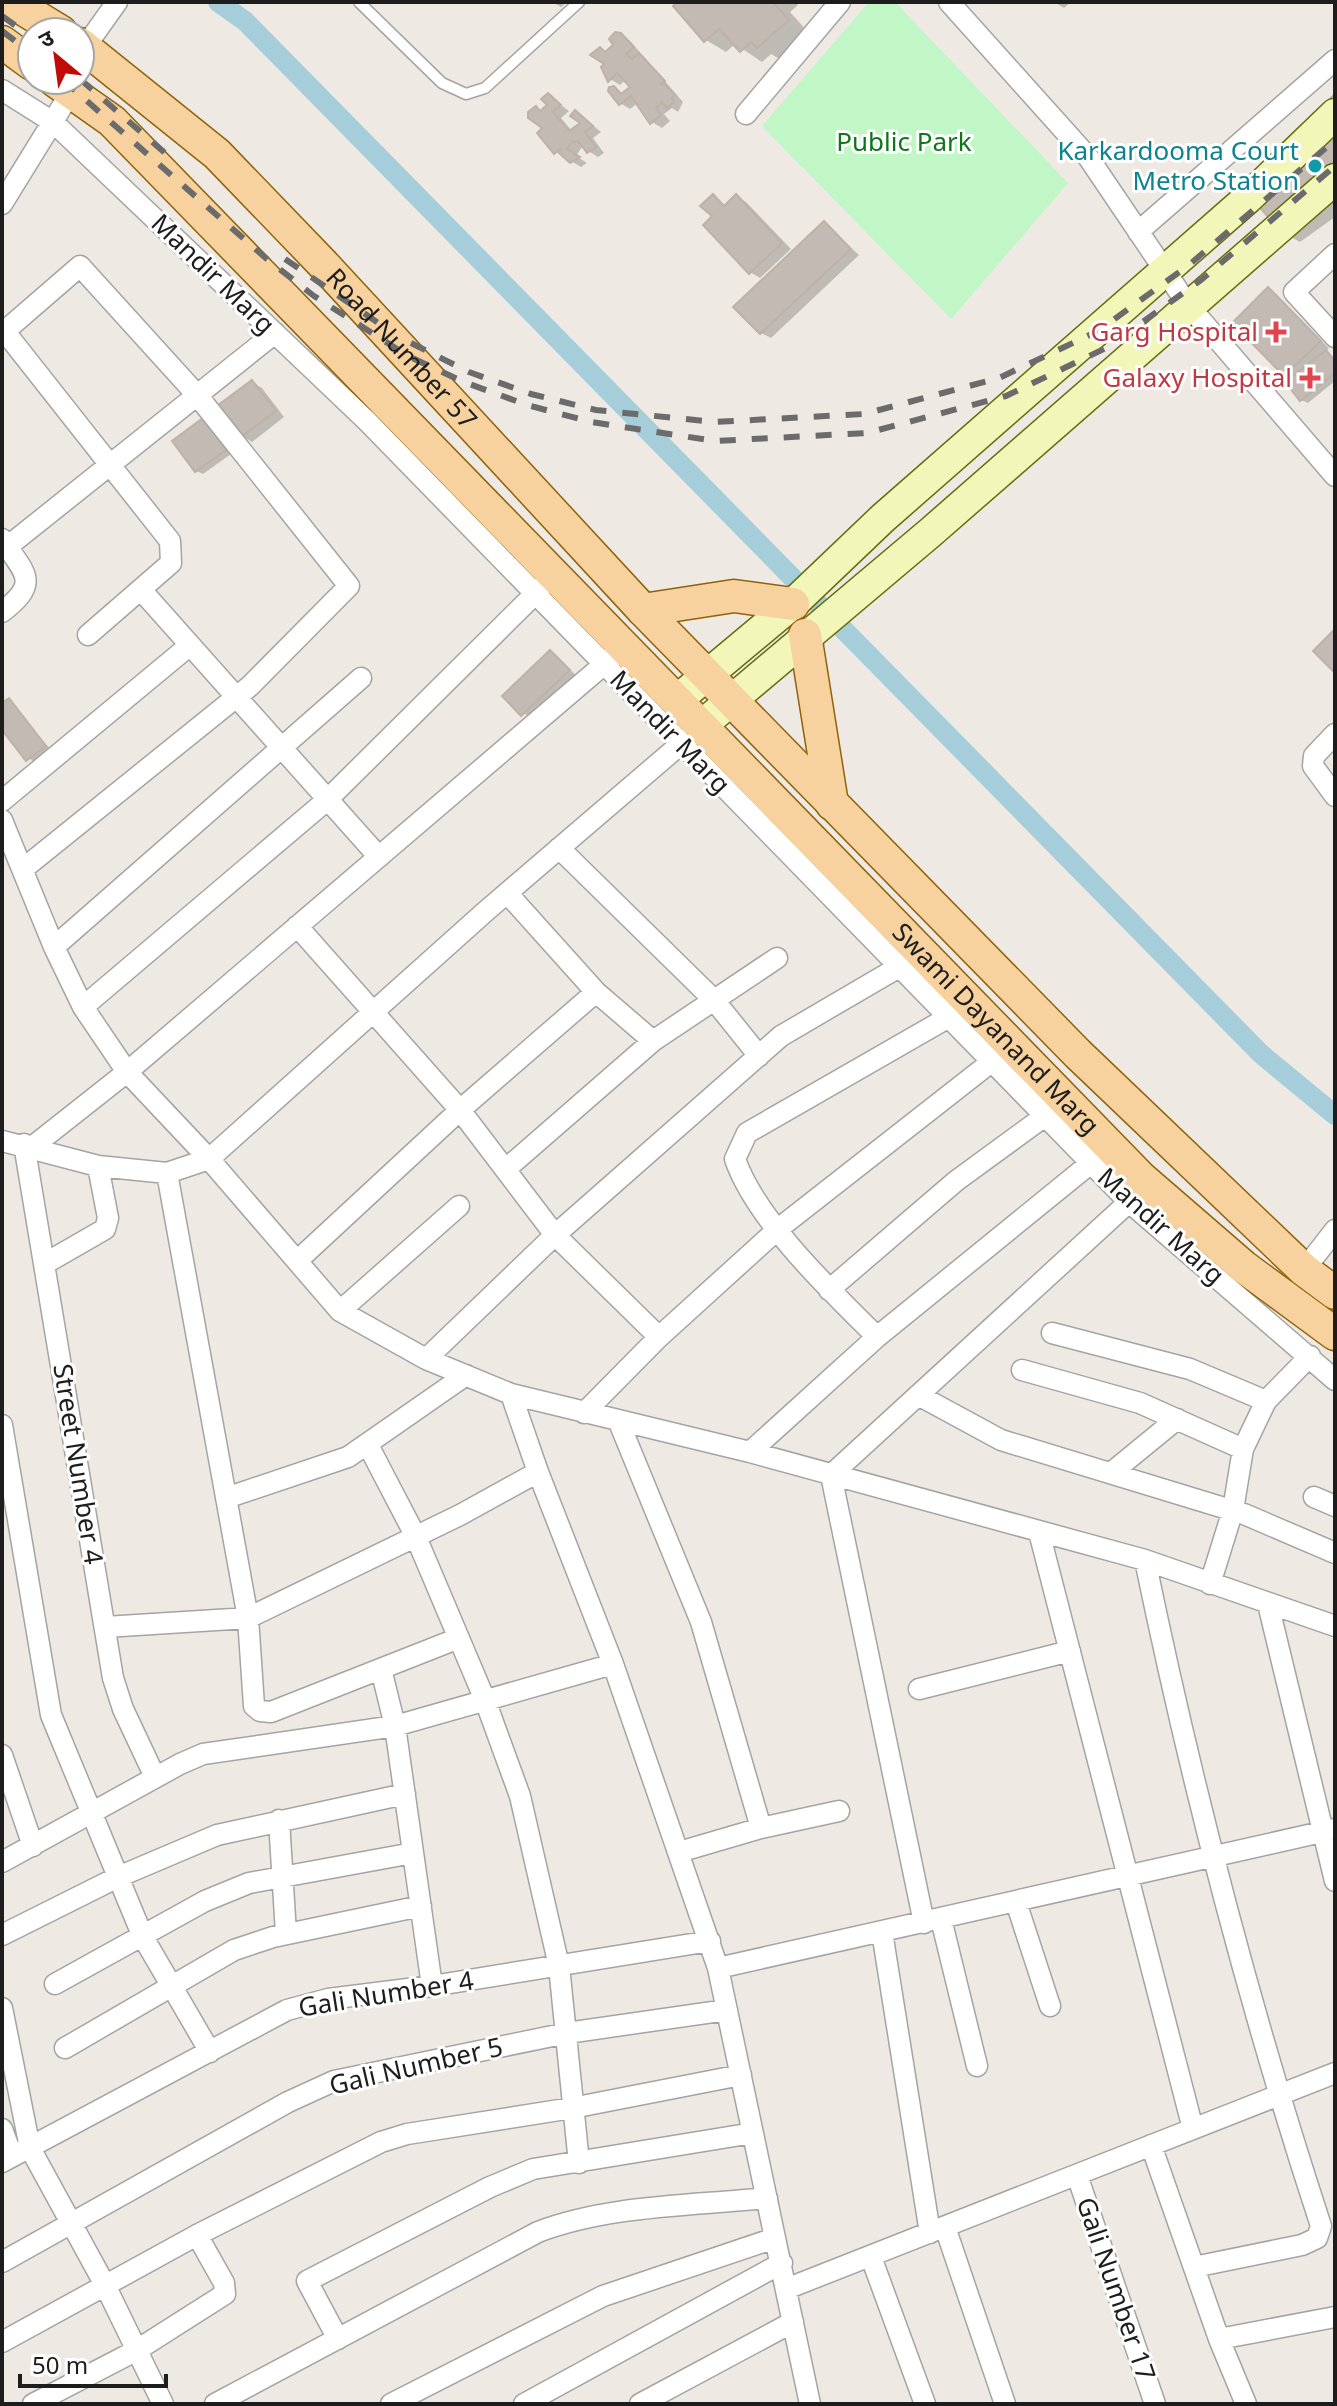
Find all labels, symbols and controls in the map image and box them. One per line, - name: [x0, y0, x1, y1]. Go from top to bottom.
- north arrow: [16, 16, 96, 96]
- text: उ: [33, 21, 60, 54]
- park label: Public Park: [836, 123, 972, 159]
- place label: Karkardooma Court Metro Station: [1057, 132, 1299, 198]
- marker: Karkardooma Court Metro Station: [1306, 157, 1324, 175]
- street label: Mandir Marg: [144, 205, 283, 341]
- street label: Road Number 57: [319, 260, 486, 436]
- place label: Garg Hospital: [1090, 313, 1258, 349]
- marker: Garg Hospital: [1265, 321, 1287, 343]
- place label: Galaxy Hospital: [1103, 359, 1292, 395]
- marker: Galaxy Hospital: [1299, 367, 1321, 389]
- street label: Mandir Marg: [603, 662, 739, 801]
- street label: Swami Dayanand Marg: [885, 914, 1108, 1142]
- street label: Mandir Marg: [1091, 1159, 1233, 1292]
- street label: Street Number 4: [45, 1361, 113, 1567]
- street label: Gali Number 4: [296, 1961, 476, 2025]
- street label: Gali Number 5: [326, 2028, 506, 2102]
- street label: Gali Number 17: [1069, 2192, 1165, 2385]
- scale bar: [20, 2338, 166, 2388]
- text: 50 m: [32, 2348, 88, 2381]

